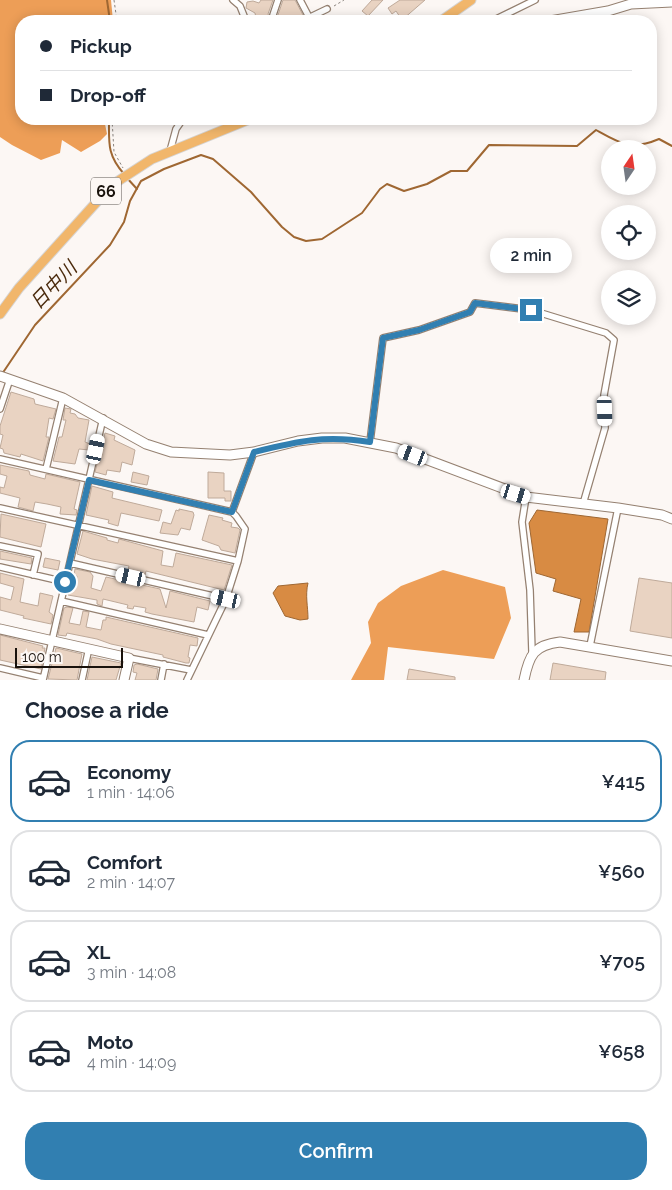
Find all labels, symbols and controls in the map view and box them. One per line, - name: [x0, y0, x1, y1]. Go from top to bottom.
- text: Pickup: [70, 35, 132, 57]
- text: Drop-off: [70, 84, 146, 106]
- north arrow: [601, 140, 656, 195]
- map controls: [601, 140, 656, 325]
- road number: 66: [91, 178, 121, 205]
- button: locate: [601, 205, 656, 260]
- callout: 2 min: [490, 238, 572, 272]
- text: 2 min: [511, 246, 552, 265]
- water label: 日中川: [25, 255, 82, 313]
- button: layers: [601, 270, 656, 325]
- route end: [520, 299, 542, 321]
- car: [596, 396, 613, 426]
- car: [85, 433, 106, 465]
- car: [396, 443, 429, 467]
- car: [499, 482, 532, 506]
- car: [114, 566, 147, 588]
- route start: [54, 571, 76, 593]
- car: [209, 588, 242, 610]
- scale bar: [15, 645, 122, 668]
- text: 100 m: [22, 649, 62, 665]
- text: Choose a ride: [25, 697, 169, 723]
- icon: car: [27, 759, 72, 804]
- text: Economy: [87, 761, 171, 783]
- text: ¥415: [602, 770, 645, 792]
- text: 1 min · 14:06: [87, 783, 175, 802]
- icon: car: [27, 849, 72, 894]
- text: Comfort: [87, 851, 162, 873]
- text: ¥560: [598, 860, 645, 882]
- text: 2 min · 14:07: [87, 873, 175, 892]
- icon: car: [27, 939, 72, 984]
- text: XL: [87, 941, 110, 963]
- text: ¥705: [599, 950, 645, 972]
- text: 3 min · 14:08: [87, 963, 176, 982]
- icon: car: [27, 1029, 72, 1074]
- text: Moto: [87, 1031, 133, 1053]
- text: ¥658: [598, 1040, 645, 1062]
- text: 4 min · 14:09: [87, 1053, 176, 1072]
- button: Confirm: [25, 1122, 647, 1180]

